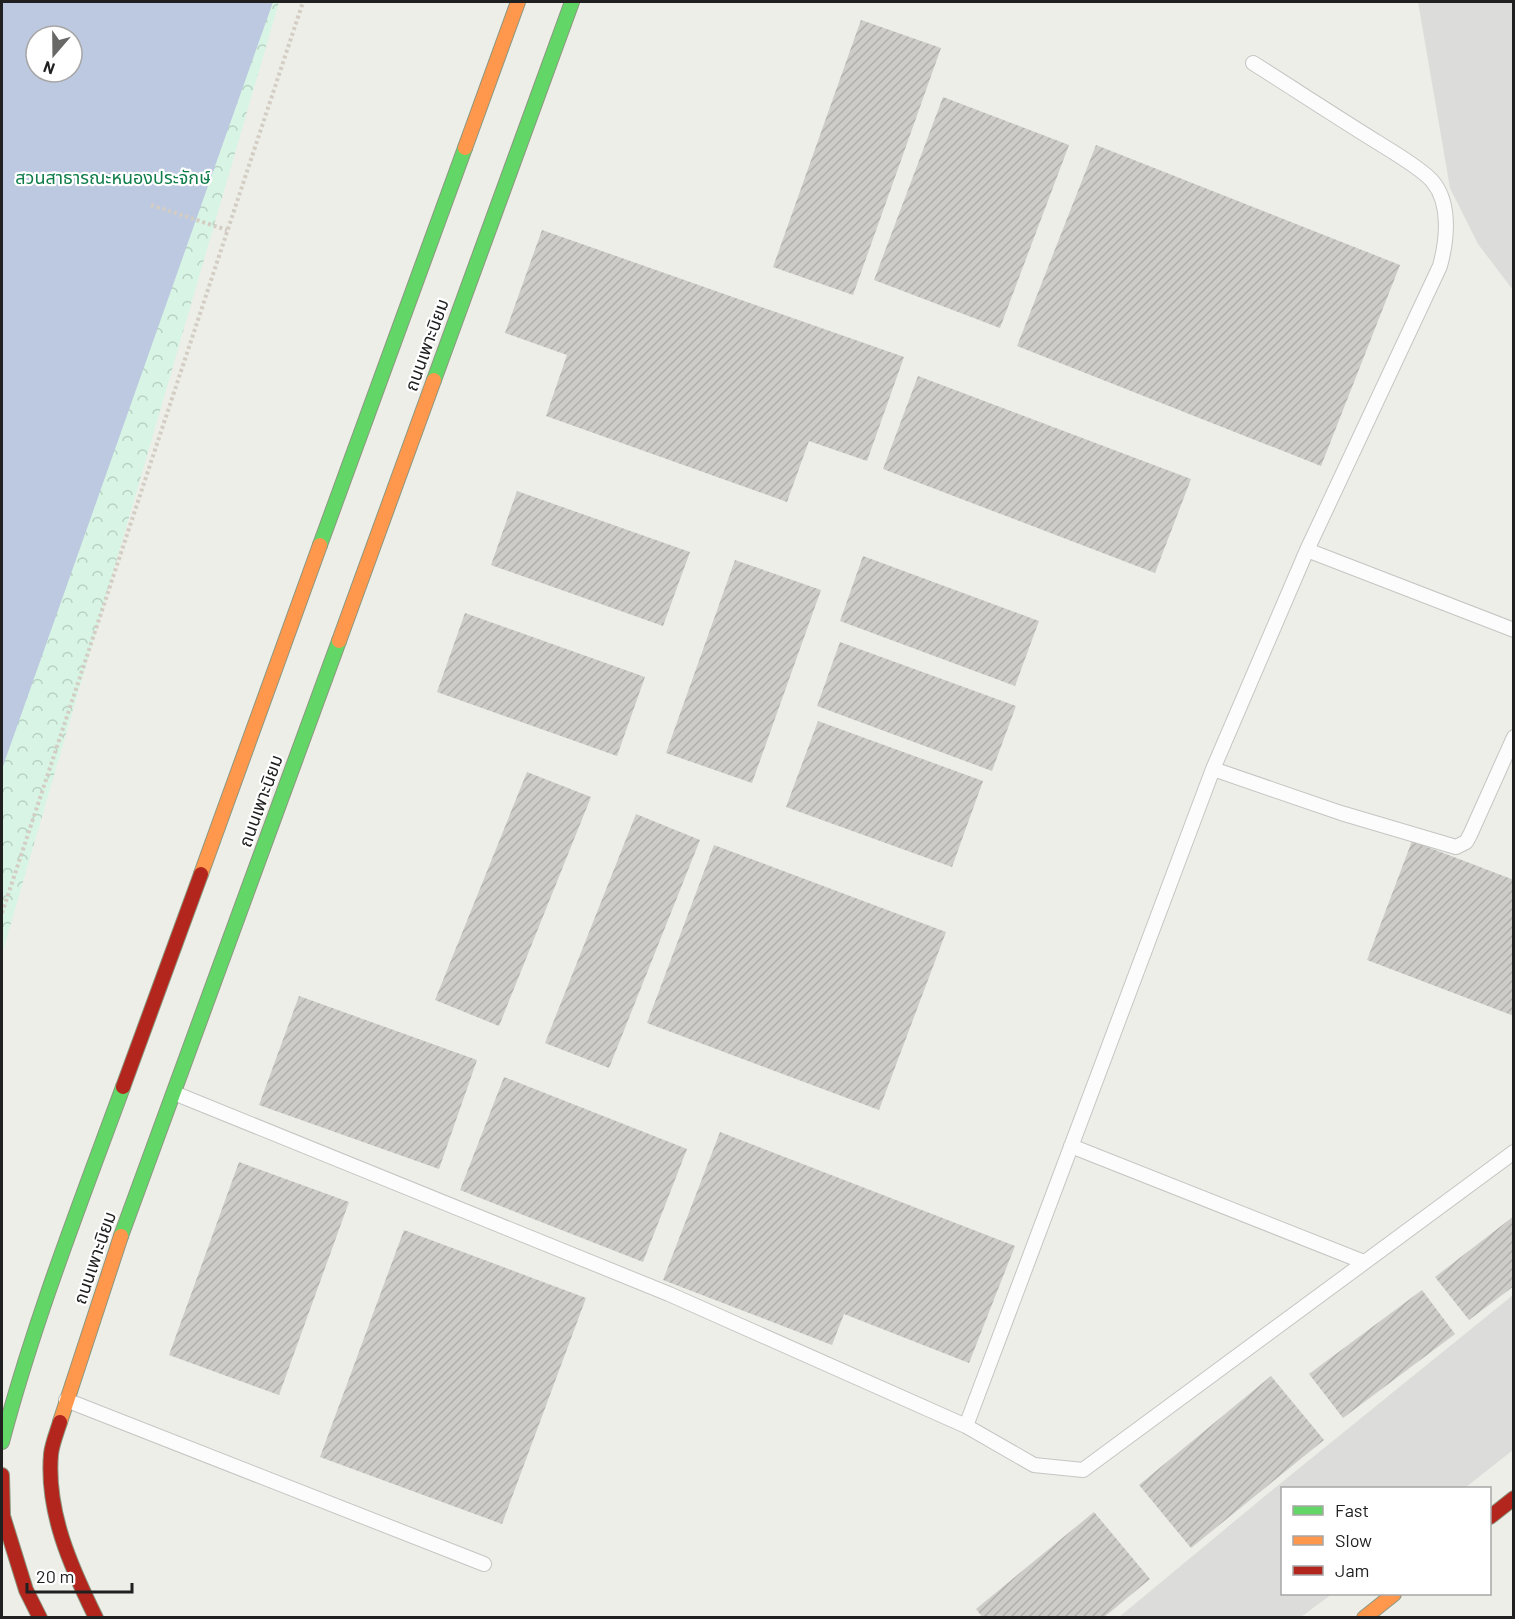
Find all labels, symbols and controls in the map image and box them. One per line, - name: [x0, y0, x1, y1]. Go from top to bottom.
- north arrow: [24, 24, 84, 84]
- text: N: [40, 58, 57, 79]
- park label: สวนสาธารณะหนองประจักษ์: [15, 166, 211, 188]
- street label: ถนนเพาะนิยม: [399, 296, 453, 394]
- street label: ถนนเพาะนิยม: [233, 752, 287, 850]
- street label: ถนนเพาะนิยม: [68, 1208, 120, 1307]
- legend: [1281, 1487, 1491, 1595]
- text: Fast: [1335, 1499, 1369, 1521]
- text: Slow: [1335, 1529, 1372, 1551]
- scale bar: [27, 1556, 132, 1594]
- text: Jam: [1335, 1559, 1369, 1581]
- text: 20 m: [36, 1565, 74, 1587]

